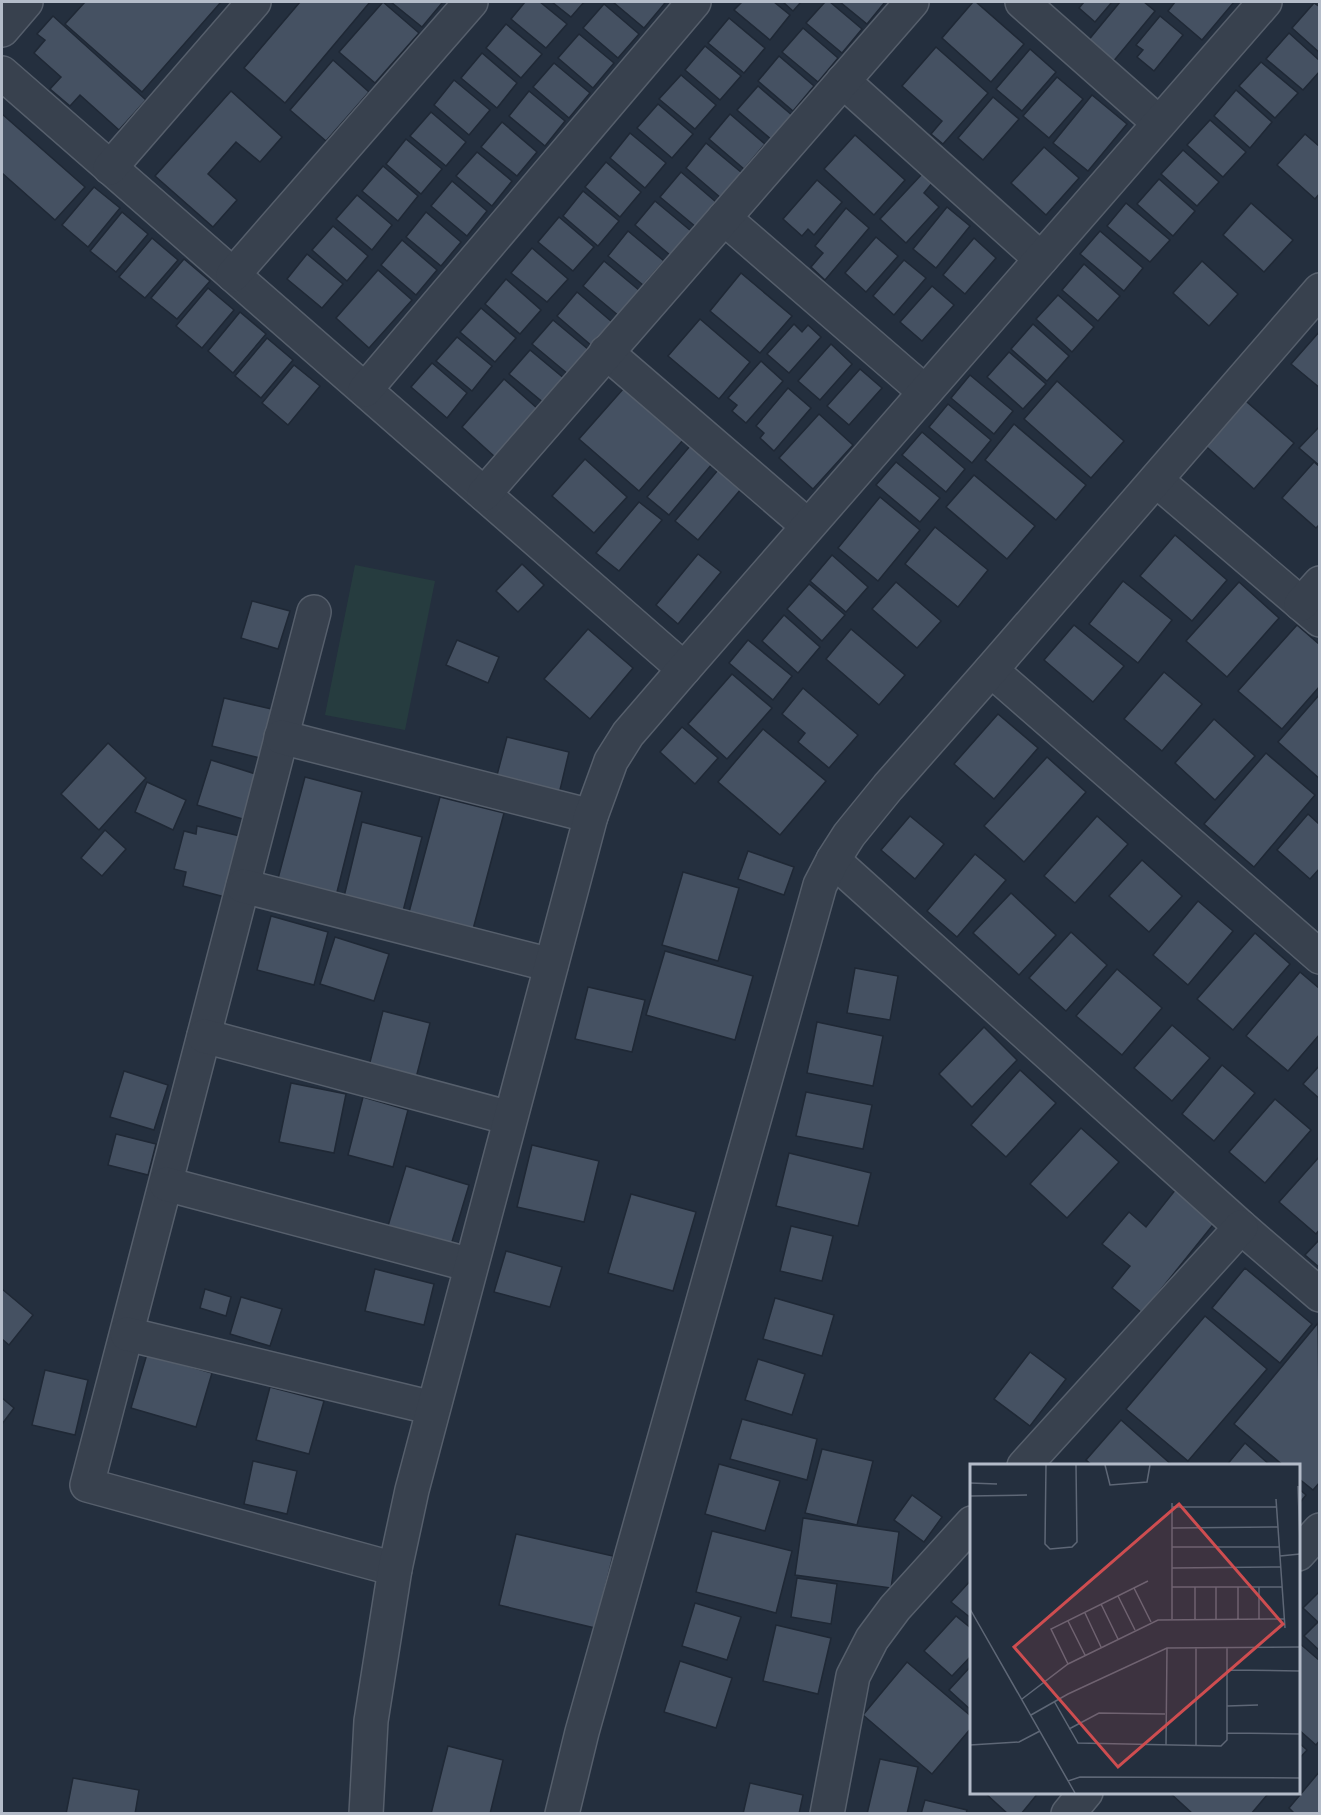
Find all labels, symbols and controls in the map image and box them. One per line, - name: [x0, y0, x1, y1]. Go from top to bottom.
- inset map: [970, 1464, 1300, 1794]

